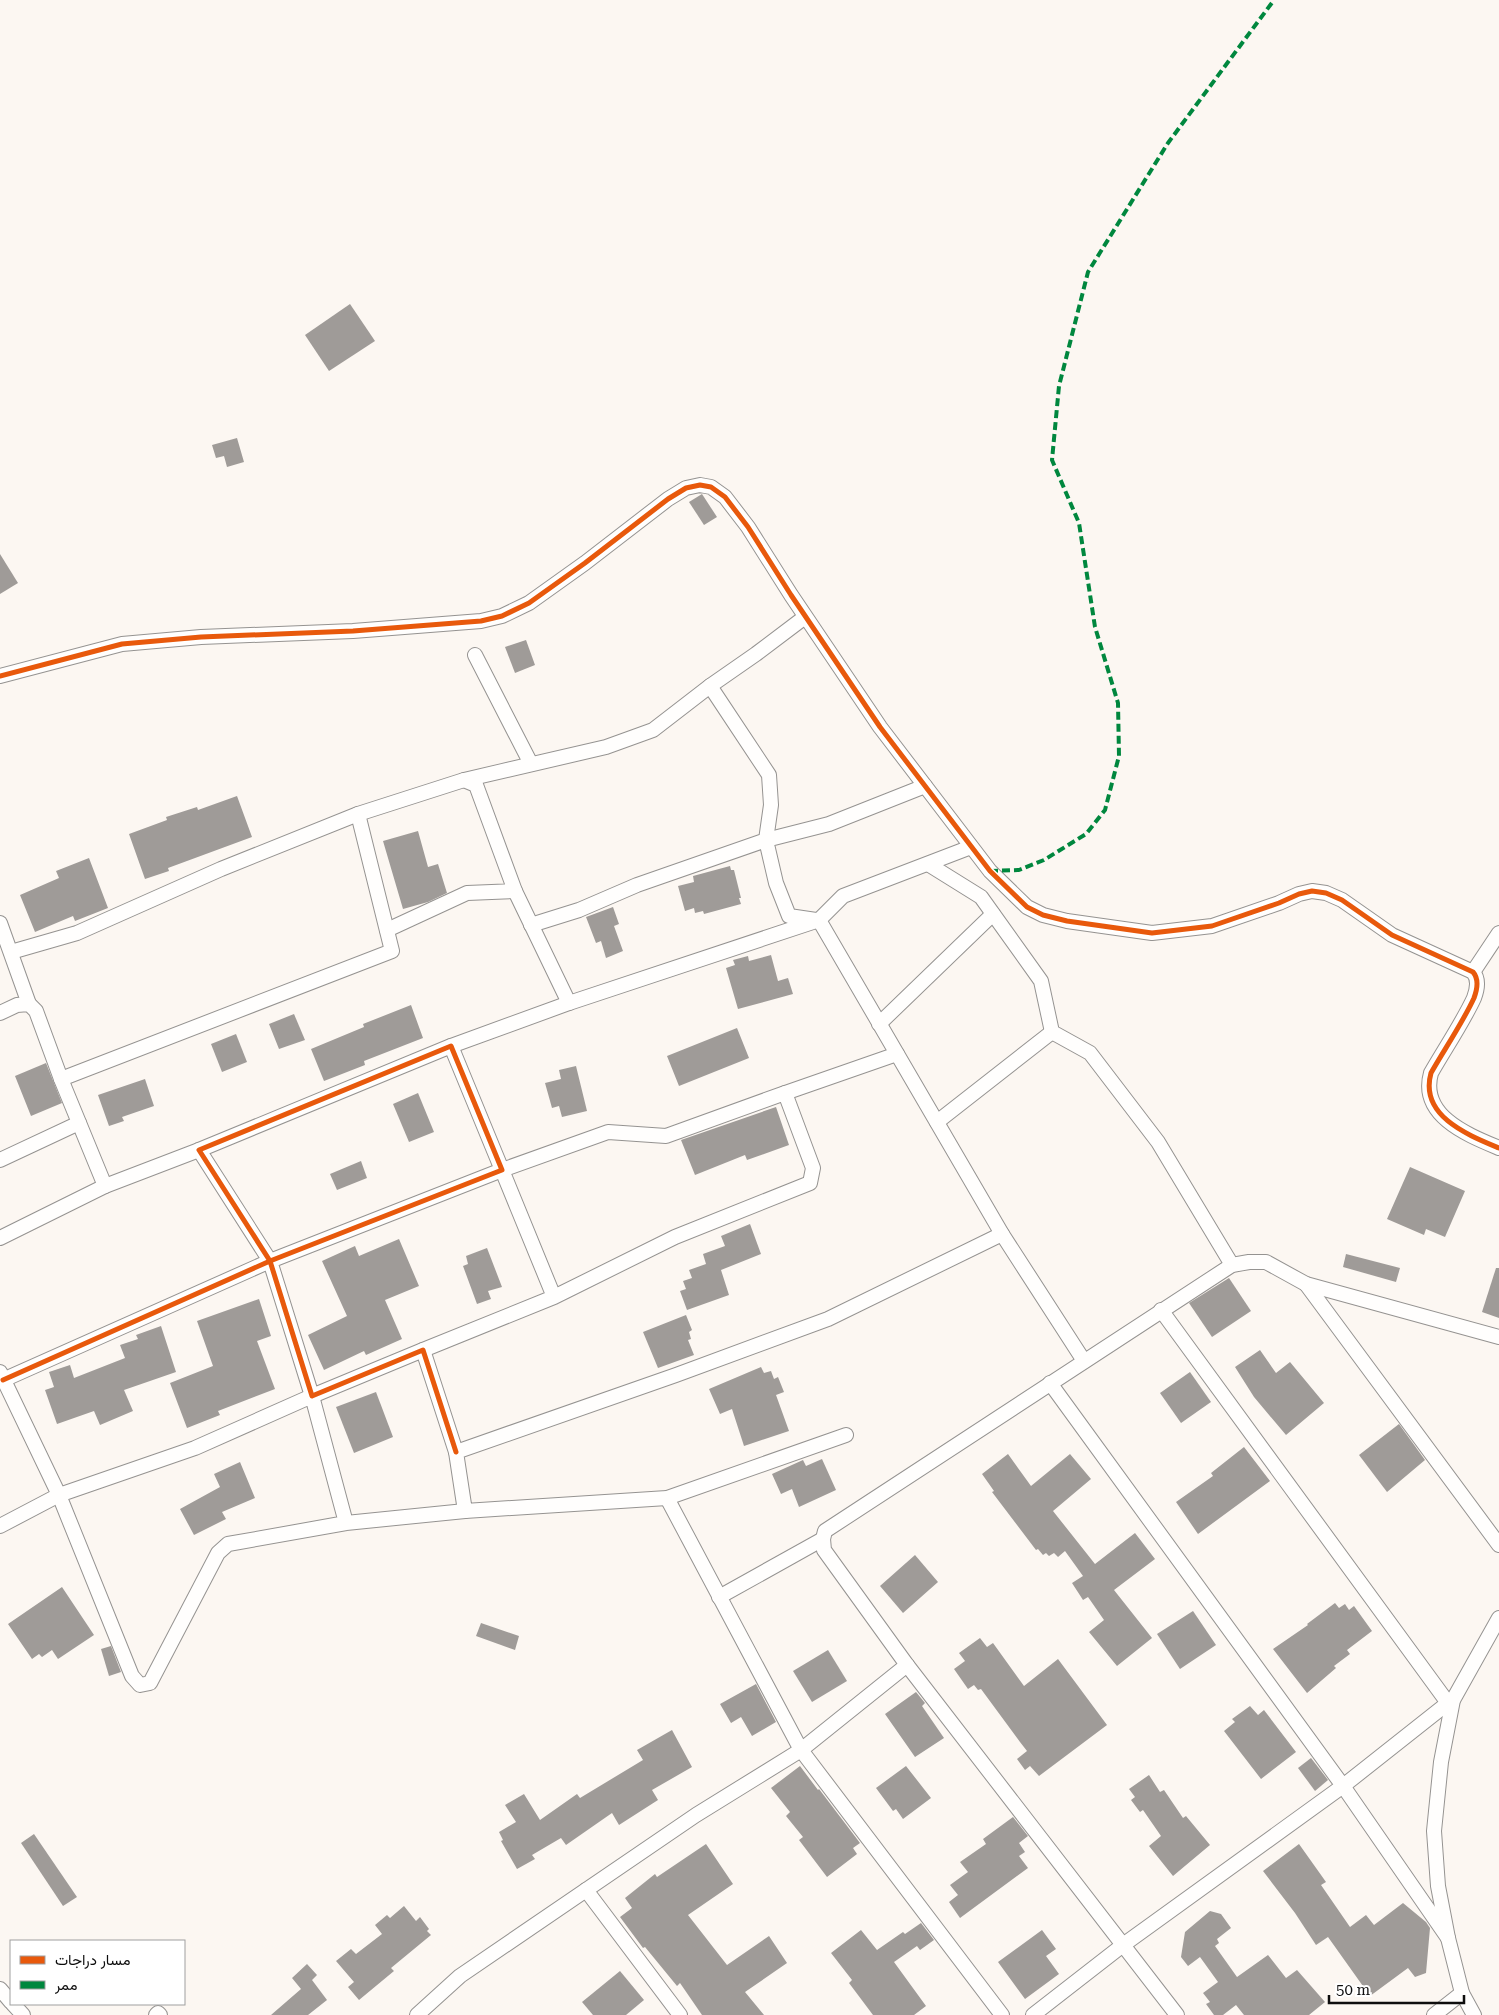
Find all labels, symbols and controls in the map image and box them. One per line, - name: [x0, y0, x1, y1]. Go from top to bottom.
- legend: [10, 1940, 185, 2005]
- text: مسار دراجات: [55, 1951, 130, 1969]
- scale bar: [1329, 1972, 1464, 2004]
- text: ممر: [54, 1976, 77, 1994]
- text: 50 m: [1336, 1981, 1371, 1999]

